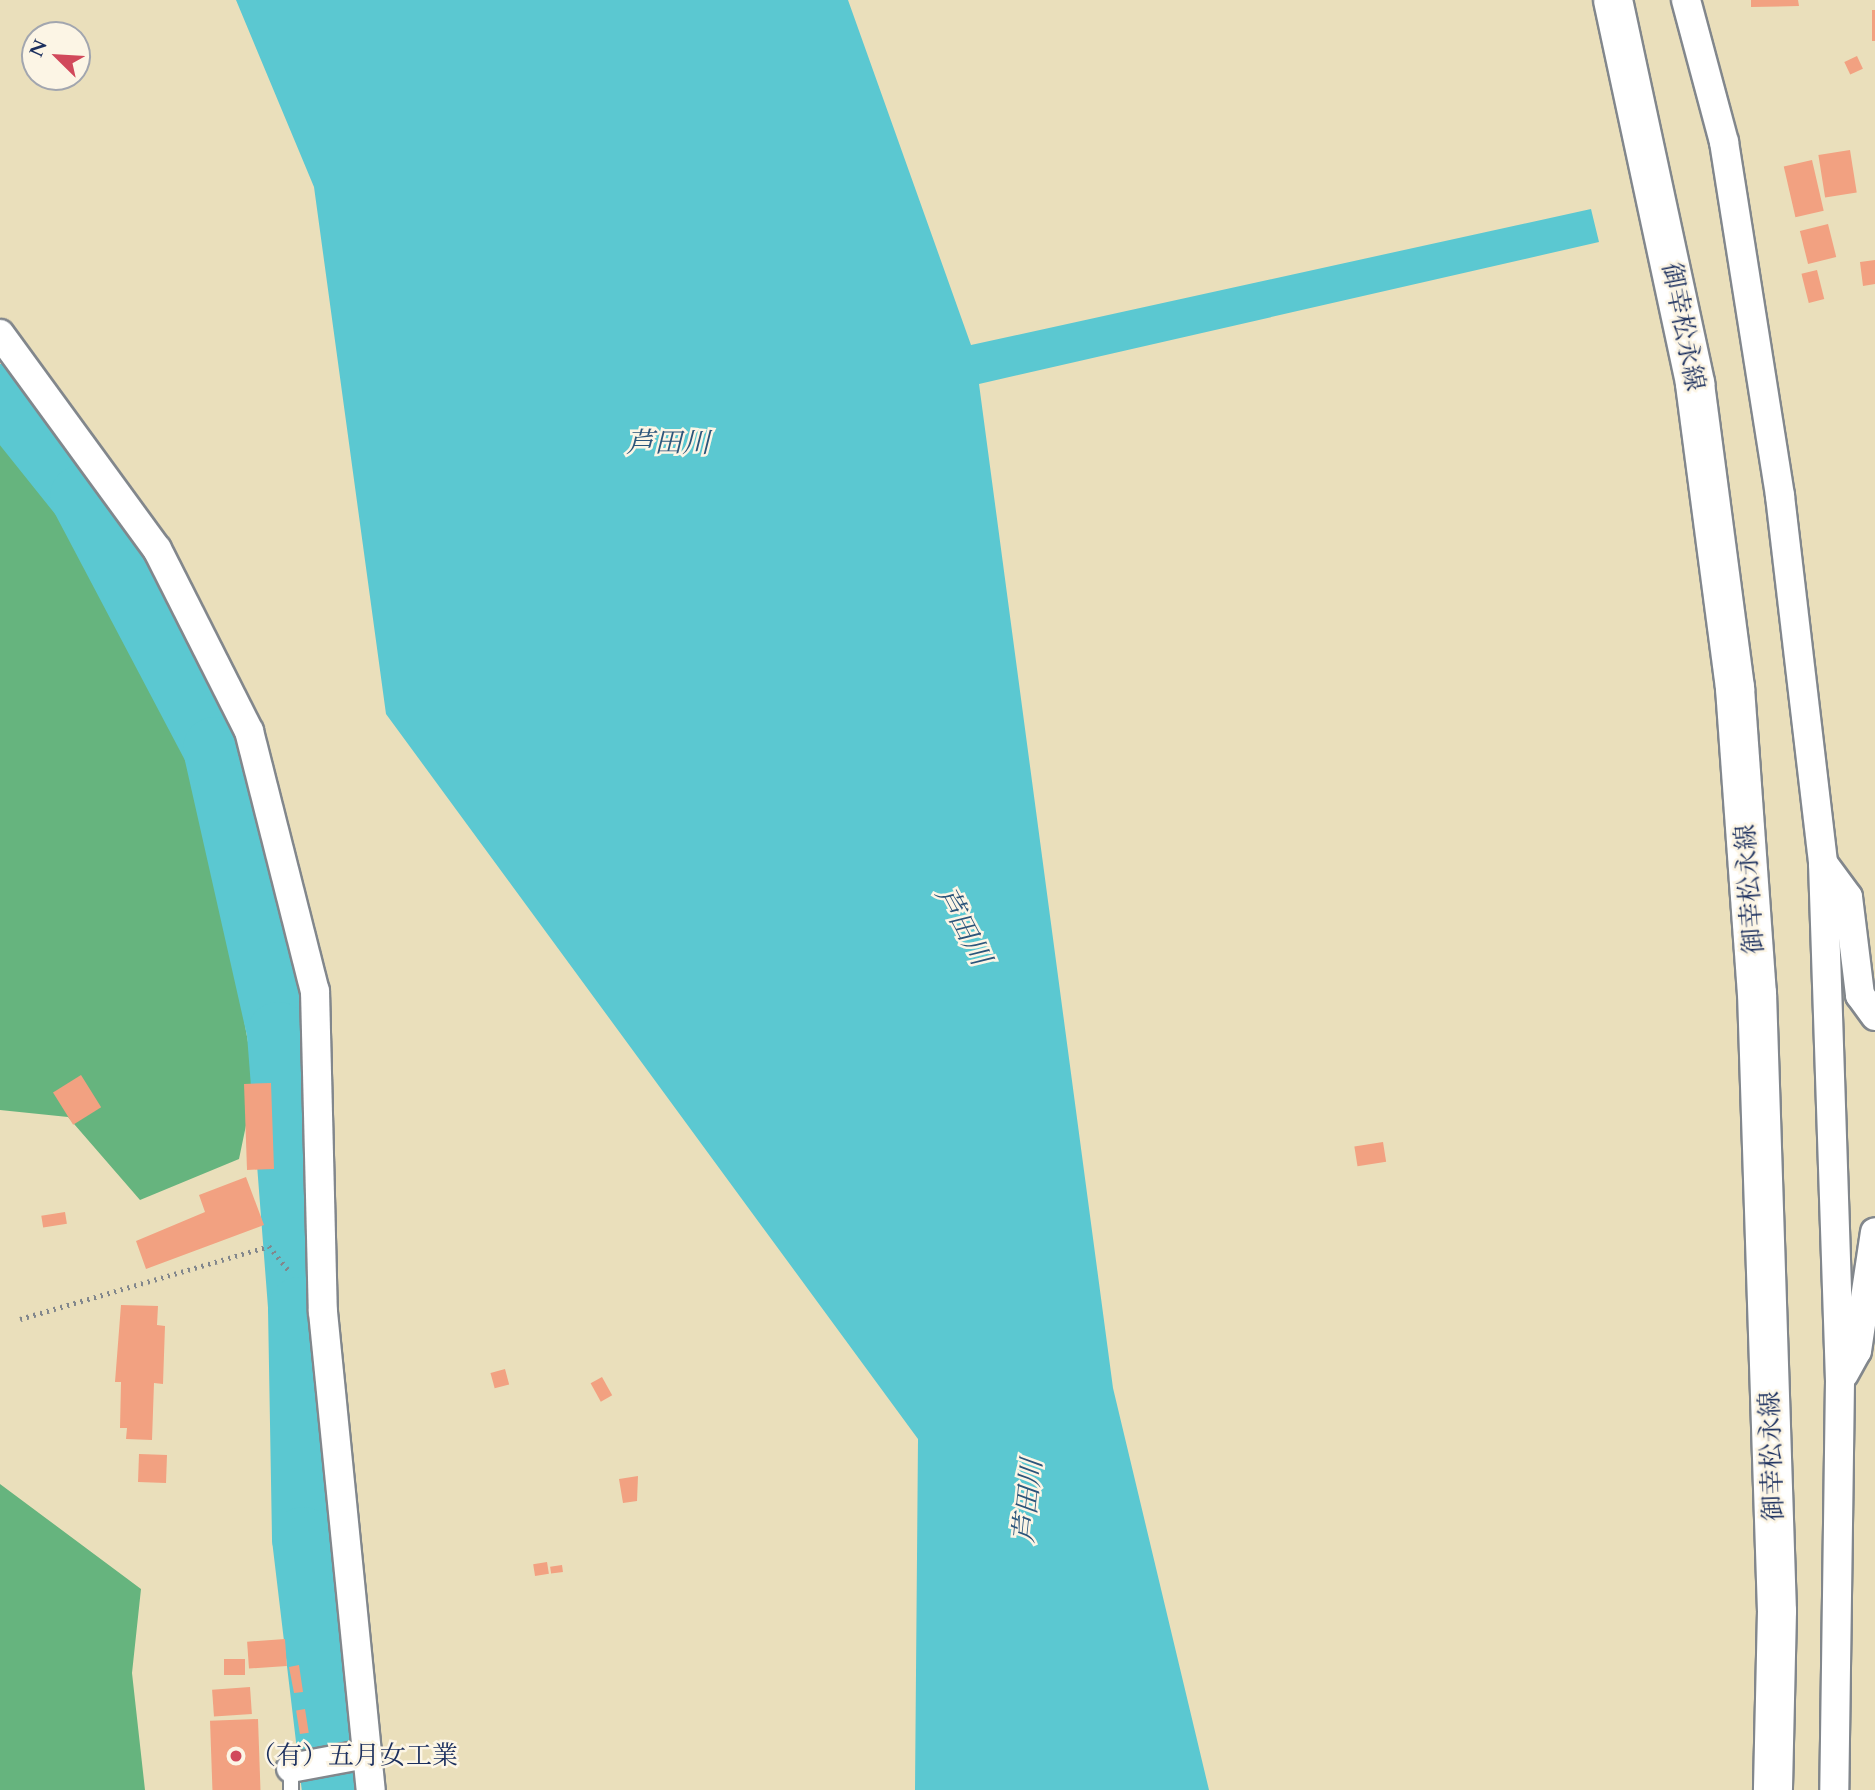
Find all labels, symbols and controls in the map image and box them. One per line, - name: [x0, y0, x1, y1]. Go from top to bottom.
- north arrow: [21, 21, 91, 91]
- text: N: [23, 35, 54, 61]
- street label: 御幸松永線: [1655, 260, 1711, 394]
- water label: 芦田川: [626, 426, 710, 460]
- street label: 御幸松永線: [1730, 823, 1770, 955]
- water label: 芦田川: [928, 881, 998, 971]
- street label: 御幸松永線: [1754, 1390, 1790, 1522]
- water label: 芦田川: [1007, 1457, 1049, 1545]
- place label: （有）五月女工業: [250, 1740, 458, 1772]
- marker: （有）五月女工業: [228, 1748, 244, 1764]

